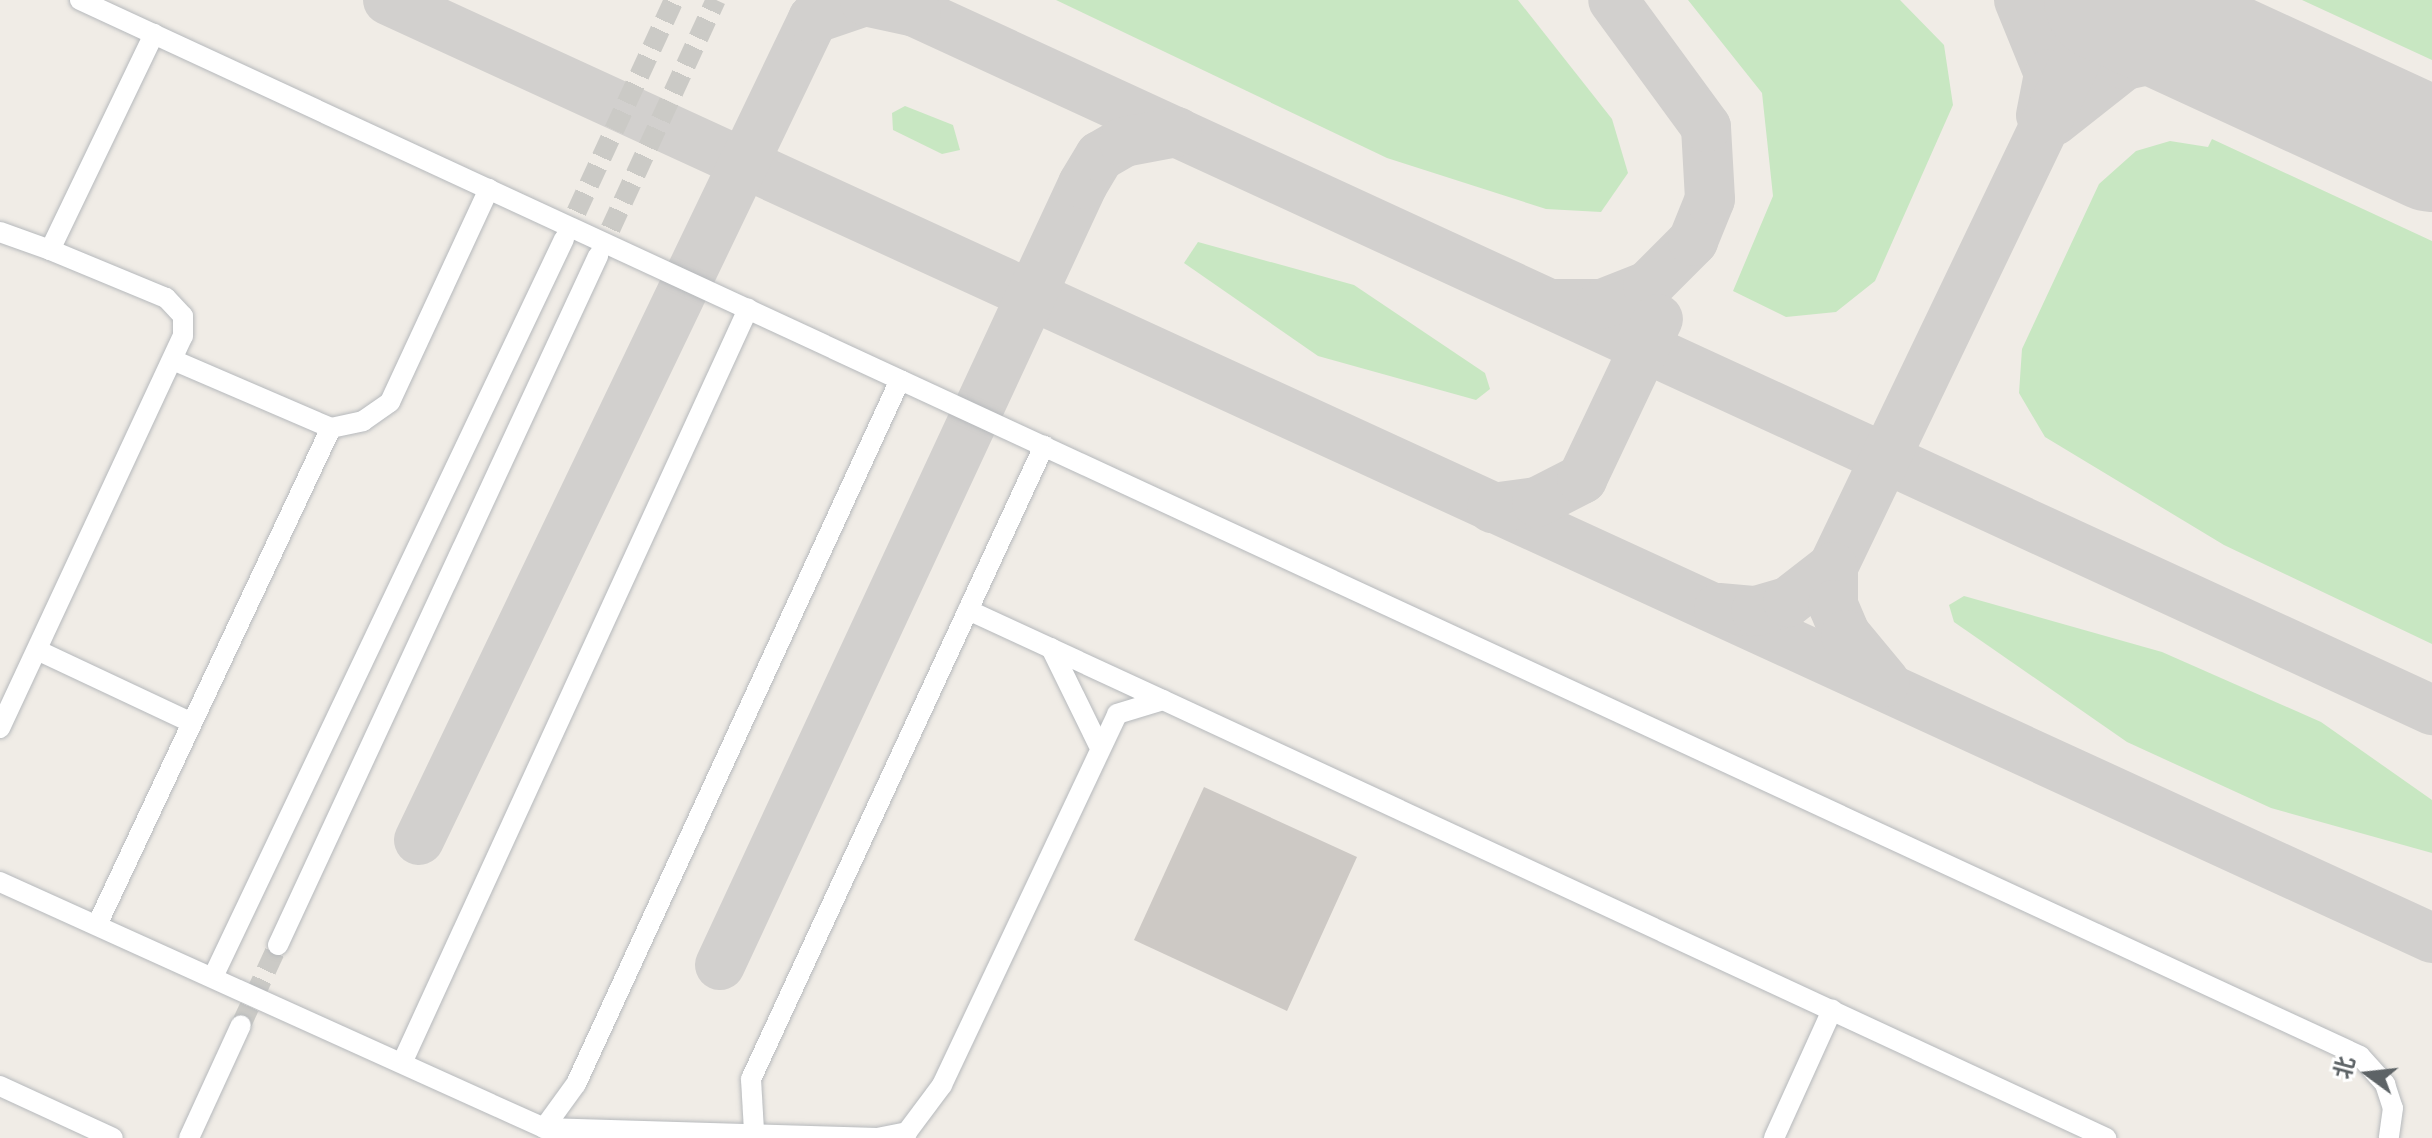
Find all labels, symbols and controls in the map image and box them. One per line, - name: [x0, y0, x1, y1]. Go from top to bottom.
- north arrow: [2328, 1034, 2408, 1114]
- text: 北: [2328, 1054, 2360, 1082]

